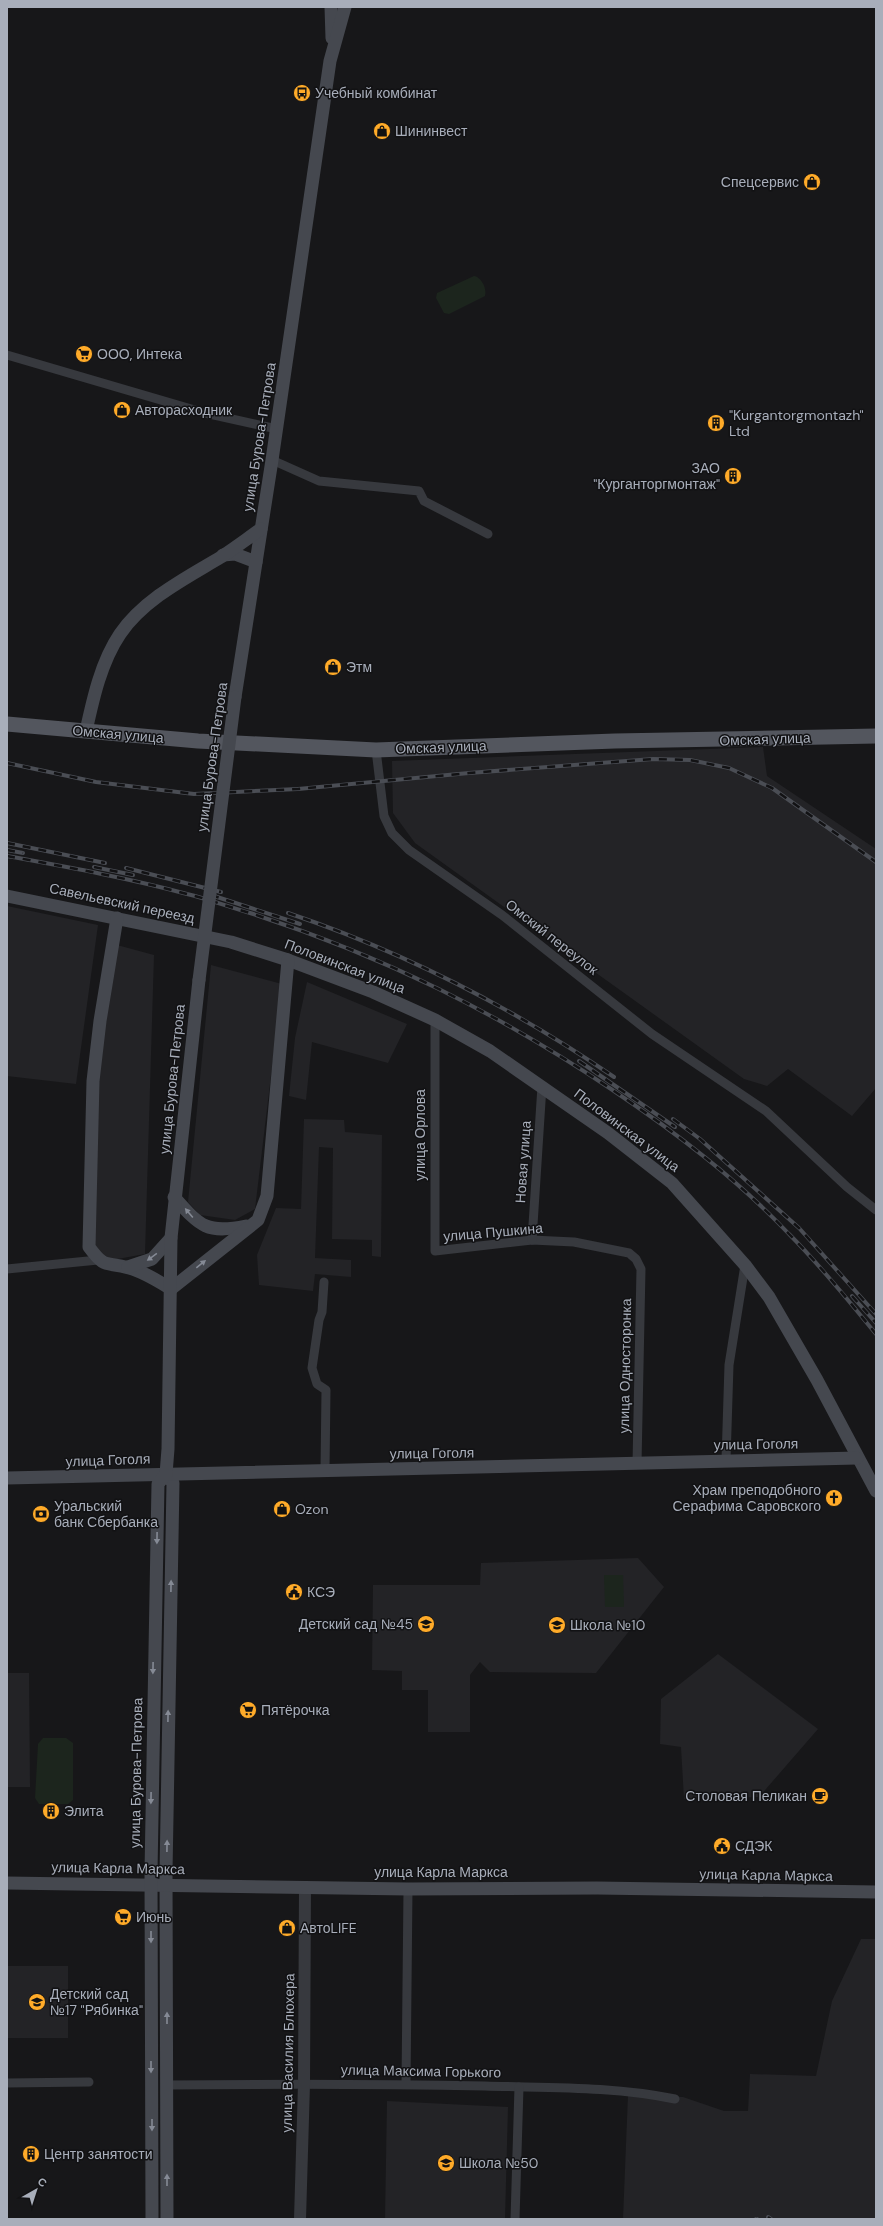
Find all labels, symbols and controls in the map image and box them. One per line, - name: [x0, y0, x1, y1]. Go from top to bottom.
- bus stop icon: Учебный комбинат: [292, 83, 312, 103]
- place label: Учебный комбинат: [315, 84, 438, 102]
- shop icon: Шининвест: [372, 121, 392, 141]
- place label: Шининвест: [395, 122, 468, 140]
- shop icon: Спецсервис: [802, 172, 822, 192]
- place label: Спецсервис: [721, 173, 799, 191]
- supermarket icon: ООО, Интека: [74, 344, 94, 364]
- place label: ООО, Интека: [97, 345, 182, 363]
- street label: улица Бурова-Петрова: [238, 361, 280, 513]
- shop icon: Авторасходник: [112, 400, 132, 420]
- place label: Авторасходник: [135, 401, 233, 419]
- place label: "Kurgantorgmontazh" Ltd: [729, 406, 864, 440]
- building icon: "Kurgantorgmontazh" Ltd: [706, 413, 726, 433]
- place label: ЗАО "Курганторгмонтаж": [593, 459, 720, 493]
- building icon: ЗАО "Курганторгмонтаж": [723, 466, 743, 486]
- shop icon: Этм: [323, 657, 343, 677]
- place label: Этм: [346, 658, 372, 676]
- street label: улица Бурова-Петрова: [193, 681, 231, 833]
- street label: Омская улица: [72, 721, 165, 747]
- street label: Омская улица: [719, 728, 811, 750]
- street label: Омская улица: [395, 736, 487, 758]
- street label: Савельевский переезд: [48, 879, 196, 927]
- street label: Омский переулок: [502, 895, 603, 979]
- street label: Половинская улица: [282, 935, 408, 997]
- street label: улица Бурова-Петрова: [155, 1003, 189, 1155]
- street label: Половинская улица: [571, 1084, 684, 1176]
- street label: улица Орлова: [411, 1089, 429, 1181]
- street label: Новая улица: [511, 1120, 535, 1204]
- one-way arrow: [184, 1208, 193, 1219]
- street label: улица Пушкина: [442, 1219, 544, 1245]
- one-way arrow: [147, 1253, 158, 1261]
- one-way arrow: [196, 1260, 207, 1269]
- street label: улица Односторонка: [615, 1298, 635, 1434]
- street label: улица Гоголя: [714, 1434, 798, 1454]
- street label: улица Гоголя: [390, 1443, 474, 1463]
- street label: улица Гоголя: [65, 1450, 151, 1470]
- place label: Храм преподобного Серафима Саровского: [672, 1481, 821, 1515]
- church icon: Храм преподобного Серафима Саровского: [824, 1488, 844, 1508]
- place label: Уральский банк Сбербанка: [54, 1497, 158, 1531]
- shop icon: Ozon: [272, 1499, 292, 1519]
- place label: Ozon: [295, 1500, 329, 1518]
- bank icon: Уральский банк Сбербанка: [31, 1504, 51, 1524]
- one-way arrow: [154, 1532, 160, 1545]
- one-way arrow: [168, 1579, 174, 1592]
- public building icon: КСЭ: [284, 1582, 304, 1602]
- place label: КСЭ: [307, 1583, 335, 1601]
- school or university icon: Детский сад №45: [416, 1614, 436, 1634]
- place label: Детский сад №45: [299, 1615, 413, 1633]
- school or university icon: Школа №10: [547, 1615, 567, 1635]
- place label: Школа №10: [570, 1616, 645, 1634]
- one-way arrow: [150, 1662, 157, 1674]
- street label: улица Бурова-Петрова: [126, 1697, 146, 1848]
- supermarket icon: Пятёрочка: [238, 1700, 258, 1720]
- place label: Пятёрочка: [261, 1701, 330, 1719]
- one-way arrow: [165, 1709, 171, 1722]
- cafe icon: Столовая Пеликан: [810, 1786, 830, 1806]
- place label: Столовая Пеликан: [685, 1787, 807, 1805]
- one-way arrow: [148, 1792, 154, 1805]
- building icon: Элита: [41, 1801, 61, 1821]
- place label: Элита: [64, 1802, 104, 1820]
- public building icon: СДЭК: [712, 1836, 732, 1856]
- place label: СДЭК: [735, 1837, 773, 1855]
- one-way arrow: [163, 1840, 170, 1852]
- street label: улица Карла Маркса: [51, 1858, 185, 1878]
- street label: улица Карла Маркса: [374, 1863, 508, 1881]
- street label: улица Карла Маркса: [699, 1865, 833, 1885]
- supermarket icon: Июнь: [113, 1907, 133, 1927]
- place label: Июнь: [136, 1908, 172, 1926]
- shop icon: АвтоLIFE: [277, 1918, 297, 1938]
- place label: АвтоLIFE: [300, 1919, 357, 1937]
- one-way arrow: [148, 1931, 154, 1944]
- street label: улица Василия Блюхера: [278, 1973, 298, 2133]
- place label: Детский сад №17 "Рябинка": [50, 1985, 143, 2019]
- school or university icon: Детский сад №17 "Рябинка": [27, 1992, 47, 2012]
- one-way arrow: [164, 2011, 170, 2024]
- one-way arrow: [148, 2061, 154, 2074]
- street label: улица Максима Горького: [341, 2061, 501, 2081]
- one-way arrow: [148, 2119, 155, 2131]
- building icon: Центр занятости: [21, 2144, 41, 2164]
- place label: Центр занятости: [44, 2145, 153, 2163]
- school or university icon: Школа №50: [436, 2153, 456, 2173]
- place label: Школа №50: [459, 2154, 538, 2172]
- north arrow: [16, 2170, 56, 2210]
- one-way arrow: [164, 2173, 170, 2186]
- text: С: [35, 2174, 50, 2190]

